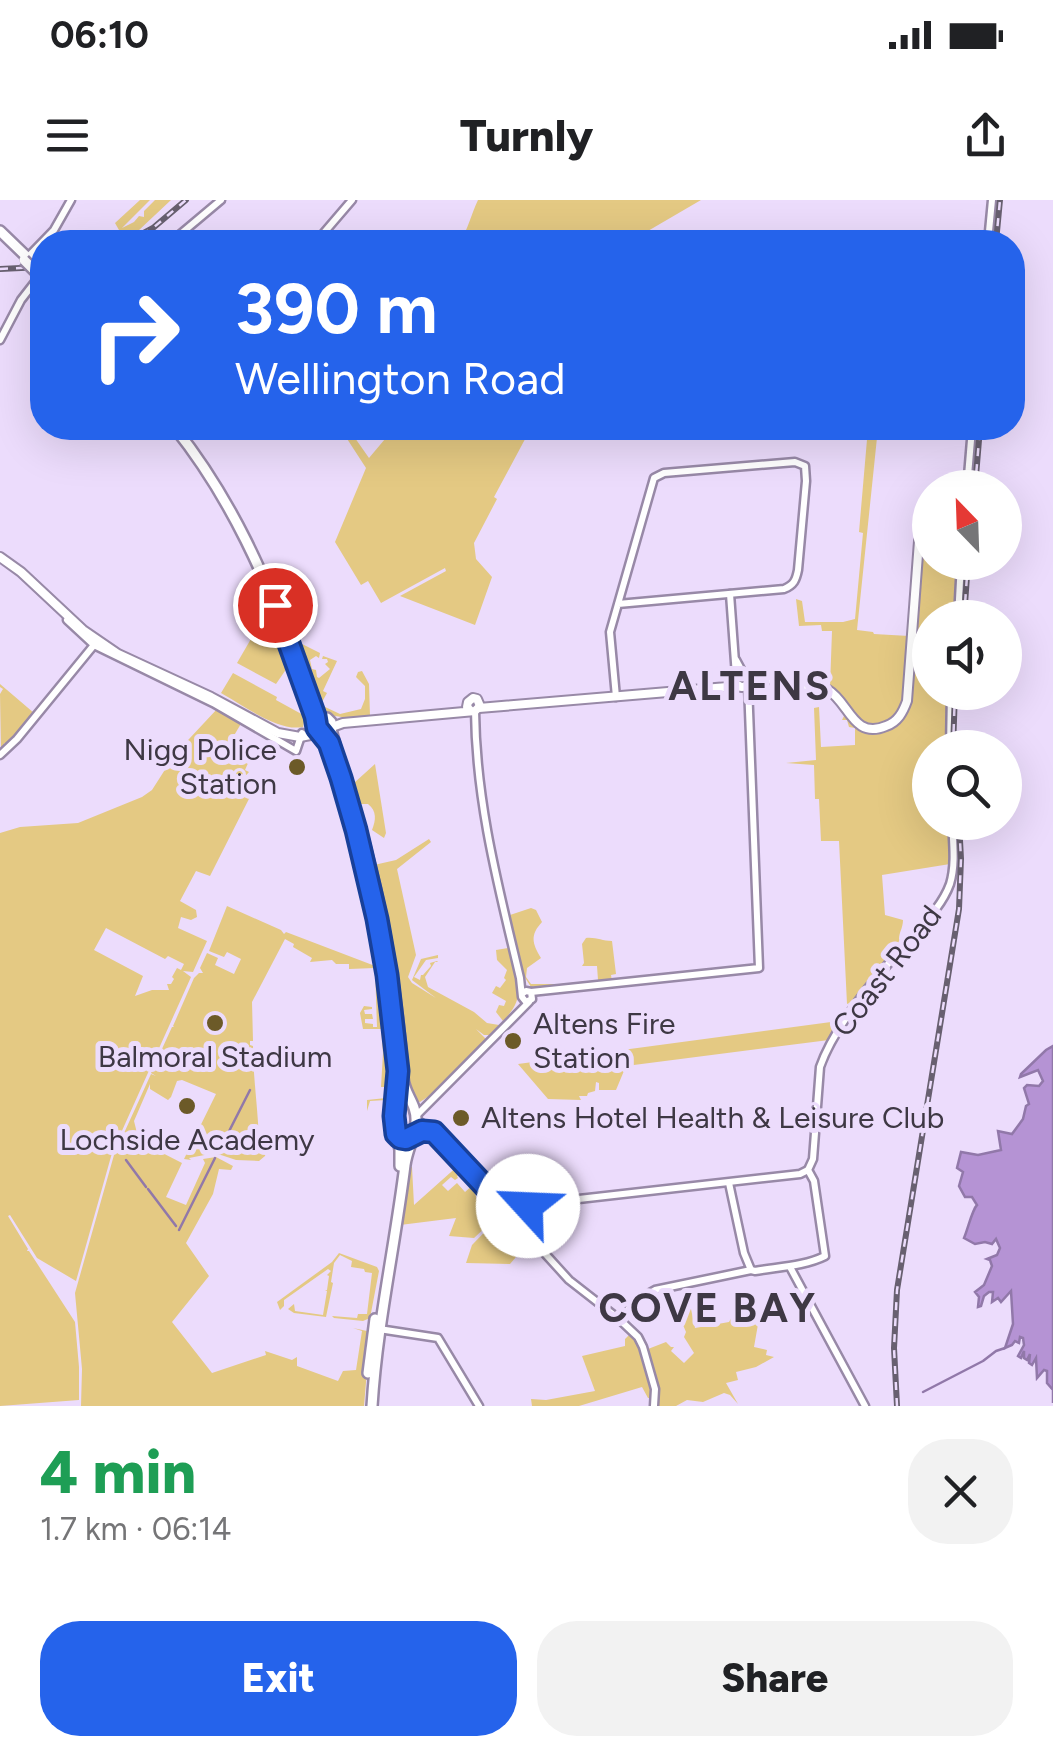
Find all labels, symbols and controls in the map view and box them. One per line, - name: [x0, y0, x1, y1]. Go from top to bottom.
- text: 06:10: [50, 12, 149, 58]
- icon: menu: [40, 108, 95, 163]
- text: Turnly: [460, 108, 593, 162]
- icon: share: [958, 108, 1013, 163]
- text: 390 m: [235, 266, 438, 351]
- icon: right: [70, 270, 200, 400]
- text: Wellington Road: [235, 351, 566, 405]
- north arrow: [912, 470, 1022, 580]
- map controls: [912, 470, 1022, 840]
- pin: [233, 563, 318, 648]
- icon: arrive: [248, 578, 303, 633]
- button: sound: [912, 600, 1022, 710]
- district label: ALTENS: [668, 662, 832, 710]
- button: search: [912, 730, 1022, 840]
- place label: Nigg Police Station: [124, 731, 277, 802]
- marker: Nigg Police Station: [286, 756, 308, 778]
- street label: Coast Road: [824, 898, 949, 1044]
- place label: Altens Fire Station: [533, 1005, 675, 1076]
- marker: Balmoral Stadium: [204, 1012, 226, 1034]
- marker: Altens Fire Station: [502, 1030, 524, 1052]
- place label: Balmoral Stadium: [98, 1038, 332, 1075]
- marker: Lochside Academy: [176, 1095, 198, 1117]
- place label: Altens Hotel Health & Leisure Club: [481, 1099, 944, 1136]
- marker: Altens Hotel Health & Leisure Club: [450, 1107, 472, 1129]
- place label: Lochside Academy: [60, 1121, 315, 1158]
- position arrow: [476, 1154, 580, 1258]
- district label: COVE BAY: [598, 1284, 818, 1332]
- text: 4 min: [40, 1436, 196, 1508]
- button: close: [908, 1439, 1013, 1544]
- text: 1.7 km · 06:14: [40, 1510, 231, 1548]
- button: Exit: [40, 1621, 517, 1736]
- button: Share: [537, 1621, 1013, 1736]

